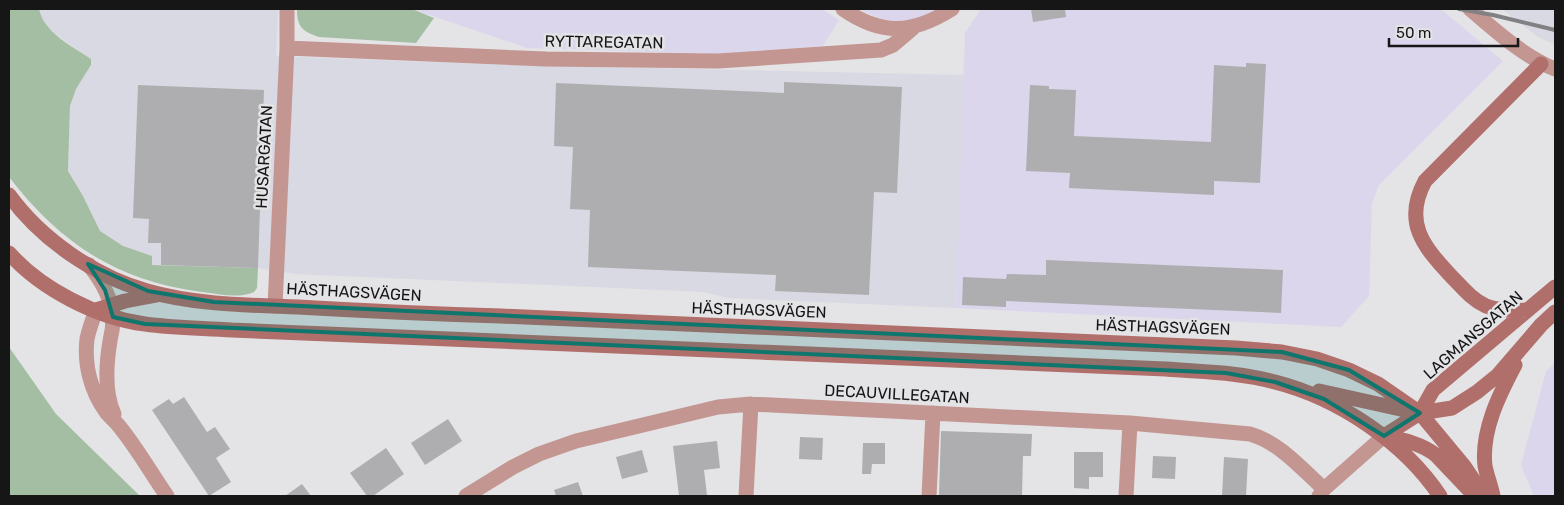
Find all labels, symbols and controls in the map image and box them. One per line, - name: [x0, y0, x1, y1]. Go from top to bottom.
- scale bar: [1389, 15, 1518, 47]
- text: 50 m: [1396, 24, 1431, 42]
- street label: RYTTAREGATAN: [544, 31, 664, 53]
- street label: HUSARGATAN: [252, 105, 276, 209]
- street label: HÄSTHAGSVÄGEN: [286, 279, 422, 305]
- street label: LAGMANSGATAN: [1420, 287, 1526, 383]
- street label: HÄSTHAGSVÄGEN: [691, 298, 827, 322]
- street label: HÄSTHAGSVÄGEN: [1095, 315, 1231, 339]
- street label: DECAUVILLEGATAN: [824, 381, 970, 407]

